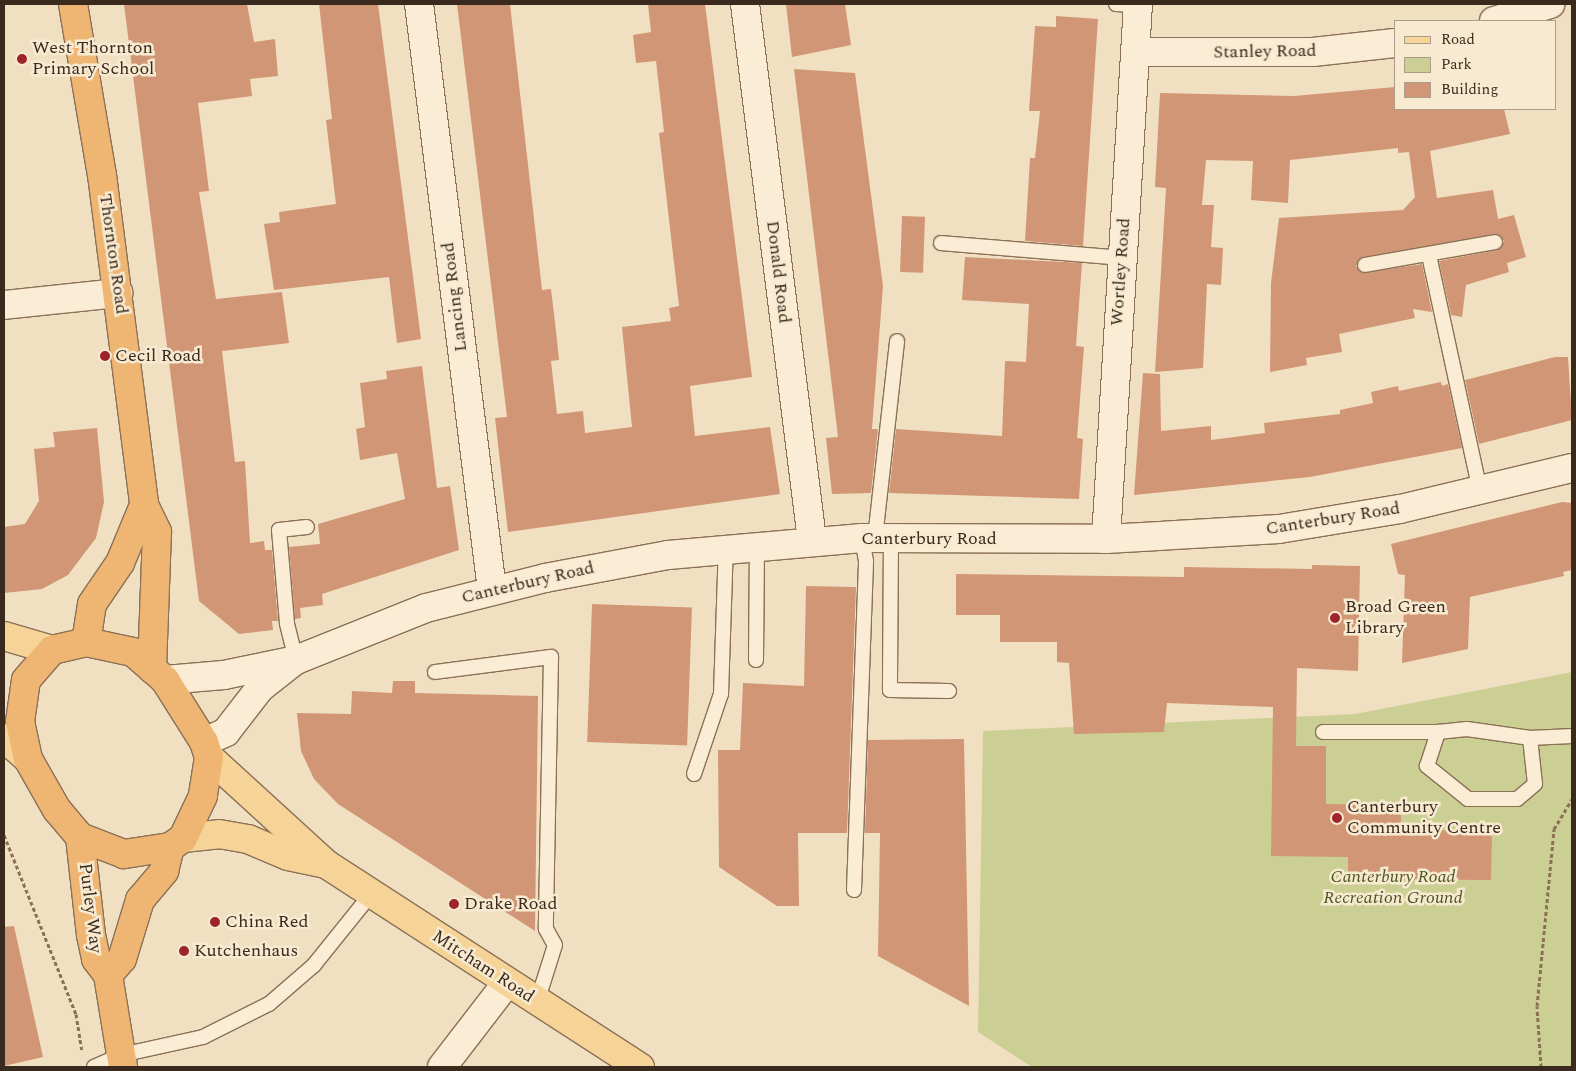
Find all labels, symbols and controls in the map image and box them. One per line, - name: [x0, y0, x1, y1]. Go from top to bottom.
- legend: [1394, 20, 1556, 110]
- text: Road: [1441, 28, 1475, 51]
- place label: West Thornton Primary School: [32, 38, 154, 80]
- street label: Stanley Road: [1213, 40, 1317, 64]
- marker: West Thornton Primary School: [16, 53, 28, 65]
- text: Park: [1441, 53, 1472, 76]
- text: Building: [1441, 78, 1498, 101]
- street label: Thornton Road: [94, 192, 132, 316]
- street label: Wortley Road: [1106, 217, 1136, 327]
- street label: Donald Road: [761, 219, 795, 325]
- street label: Lancing Road: [438, 241, 472, 353]
- place label: Cecil Road: [115, 345, 201, 367]
- marker: Cecil Road: [99, 350, 111, 362]
- street label: Canterbury Road: [1264, 498, 1402, 540]
- street label: Canterbury Road: [861, 528, 997, 550]
- street label: Canterbury Road: [460, 557, 596, 609]
- place label: Broad Green Library: [1345, 597, 1446, 640]
- marker: Broad Green Library: [1329, 612, 1341, 624]
- place label: Canterbury Community Centre: [1347, 797, 1501, 840]
- marker: Canterbury Community Centre: [1331, 812, 1343, 824]
- street label: Purley Way: [74, 862, 106, 954]
- park label: Canterbury Road Recreation Ground: [1323, 867, 1463, 910]
- place label: Drake Road: [464, 893, 557, 915]
- marker: Drake Road: [448, 898, 460, 910]
- place label: China Red: [225, 911, 308, 933]
- marker: China Red: [209, 916, 221, 928]
- street label: Mitcham Road: [428, 926, 538, 1008]
- place label: Kutchenhaus: [194, 940, 298, 962]
- marker: Kutchenhaus: [178, 945, 190, 957]

